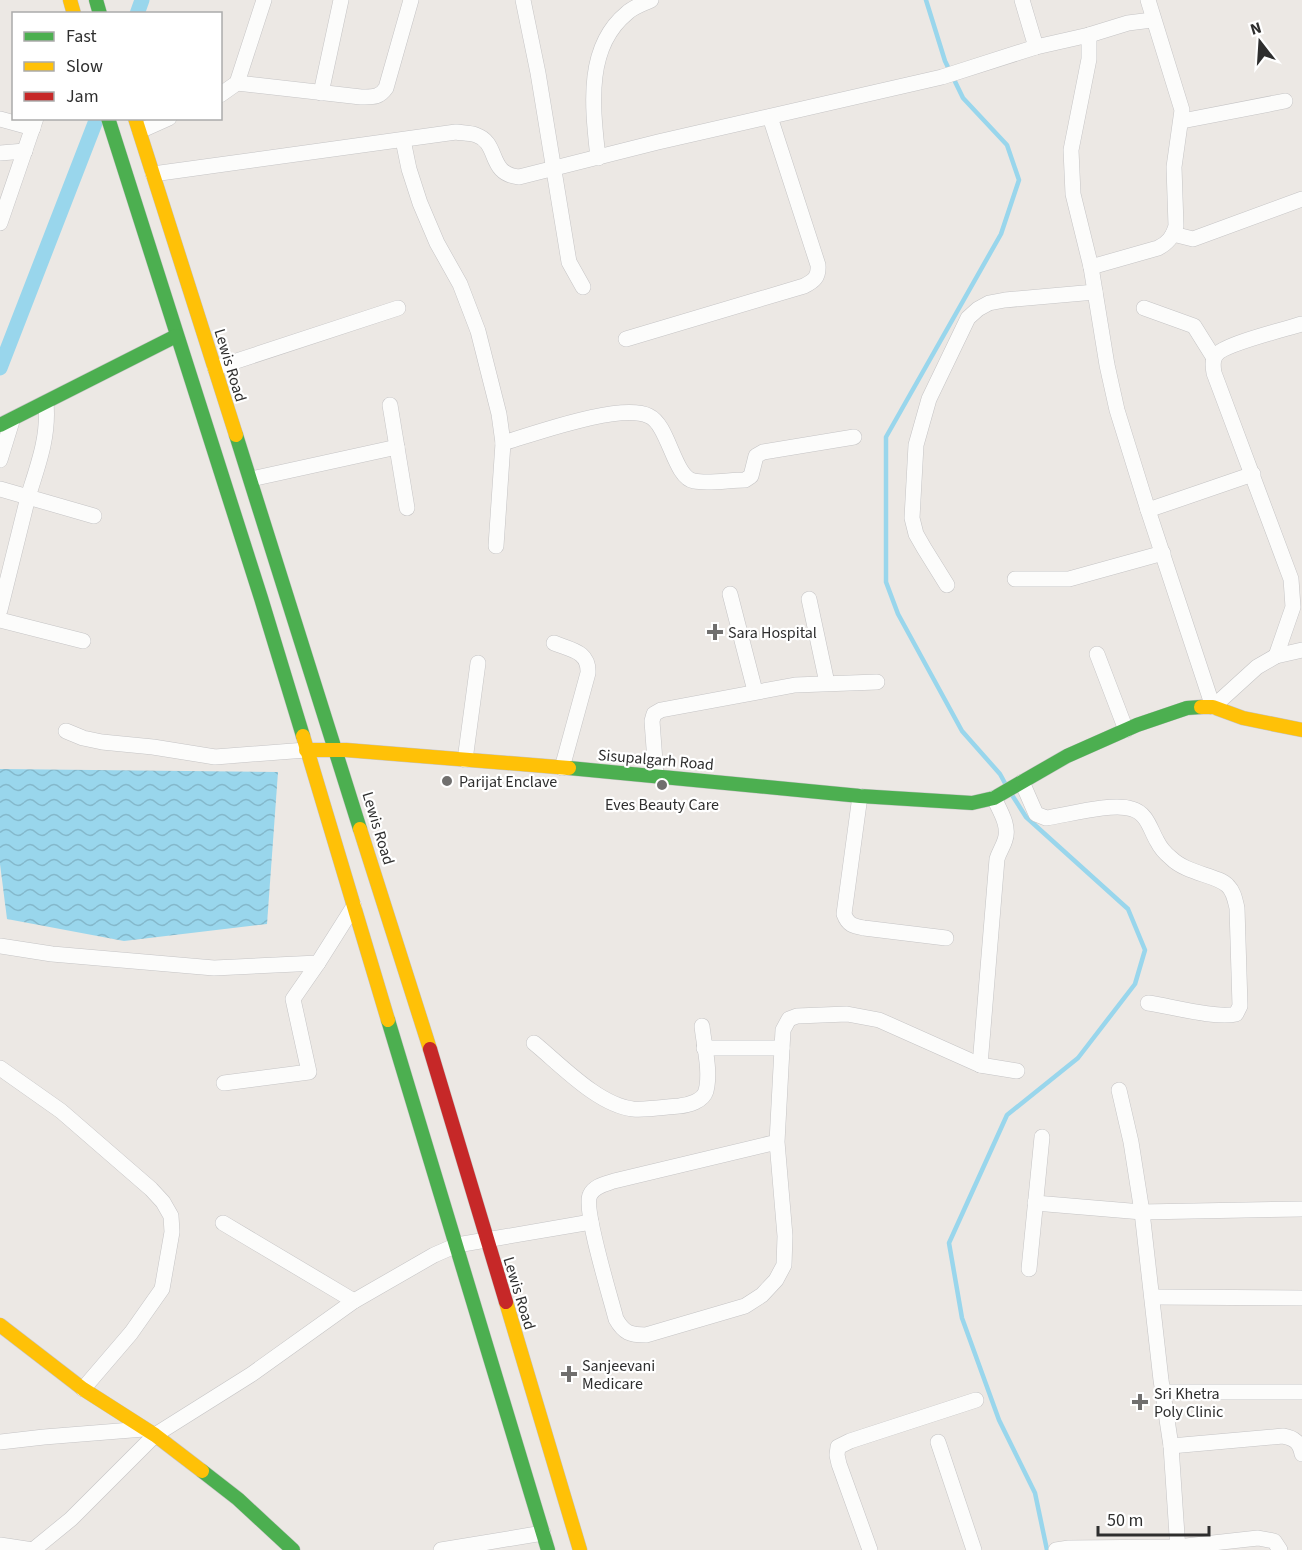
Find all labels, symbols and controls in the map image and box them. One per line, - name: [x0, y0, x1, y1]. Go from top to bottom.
- legend: [12, 12, 222, 120]
- north arrow: [1230, 12, 1290, 72]
- text: N: [1248, 17, 1264, 41]
- text: Fast: [66, 24, 97, 49]
- text: Slow: [66, 54, 103, 79]
- text: Jam: [66, 84, 99, 109]
- street label: Lewis Road: [209, 326, 252, 405]
- place label: Sara Hospital: [728, 622, 817, 644]
- marker: Sara Hospital: [706, 623, 724, 641]
- street label: Sisupalgarh Road: [597, 744, 715, 776]
- place label: Parijat Enclave: [459, 771, 557, 793]
- marker: Parijat Enclave: [440, 774, 454, 788]
- marker: Eves Beauty Care: [655, 778, 669, 792]
- street label: Lewis Road: [357, 789, 400, 868]
- place label: Eves Beauty Care: [605, 794, 719, 816]
- street label: Lewis Road: [498, 1254, 541, 1333]
- place label: Sanjeevani Medicare: [582, 1355, 655, 1395]
- marker: Sanjeevani Medicare: [560, 1365, 578, 1383]
- place label: Sri Khetra Poly Clinic: [1154, 1383, 1223, 1423]
- marker: Sri Khetra Poly Clinic: [1131, 1393, 1149, 1411]
- scale bar: [1098, 1499, 1209, 1537]
- text: 50 m: [1107, 1508, 1143, 1533]

